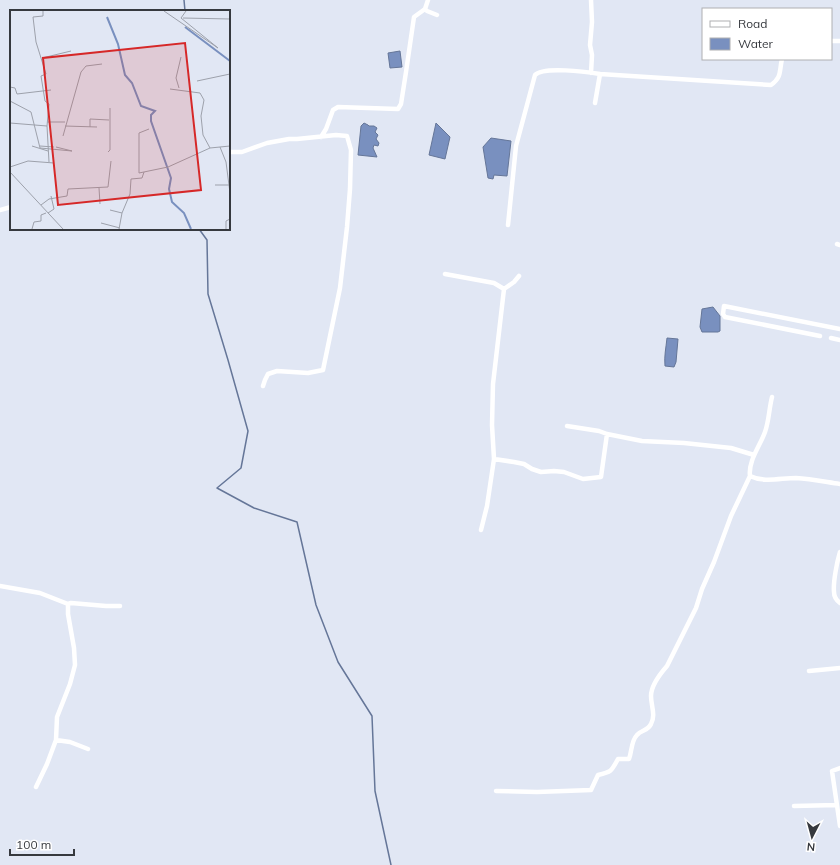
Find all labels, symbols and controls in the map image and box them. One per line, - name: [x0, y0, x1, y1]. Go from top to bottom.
- legend: [702, 8, 832, 60]
- inset map: [10, 10, 230, 230]
- text: Road: [738, 16, 767, 31]
- text: Water: [738, 36, 774, 51]
- north arrow: [792, 817, 832, 857]
- scale bar: [10, 831, 74, 857]
- text: 100 m: [16, 837, 51, 852]
- text: N: [806, 840, 816, 854]

